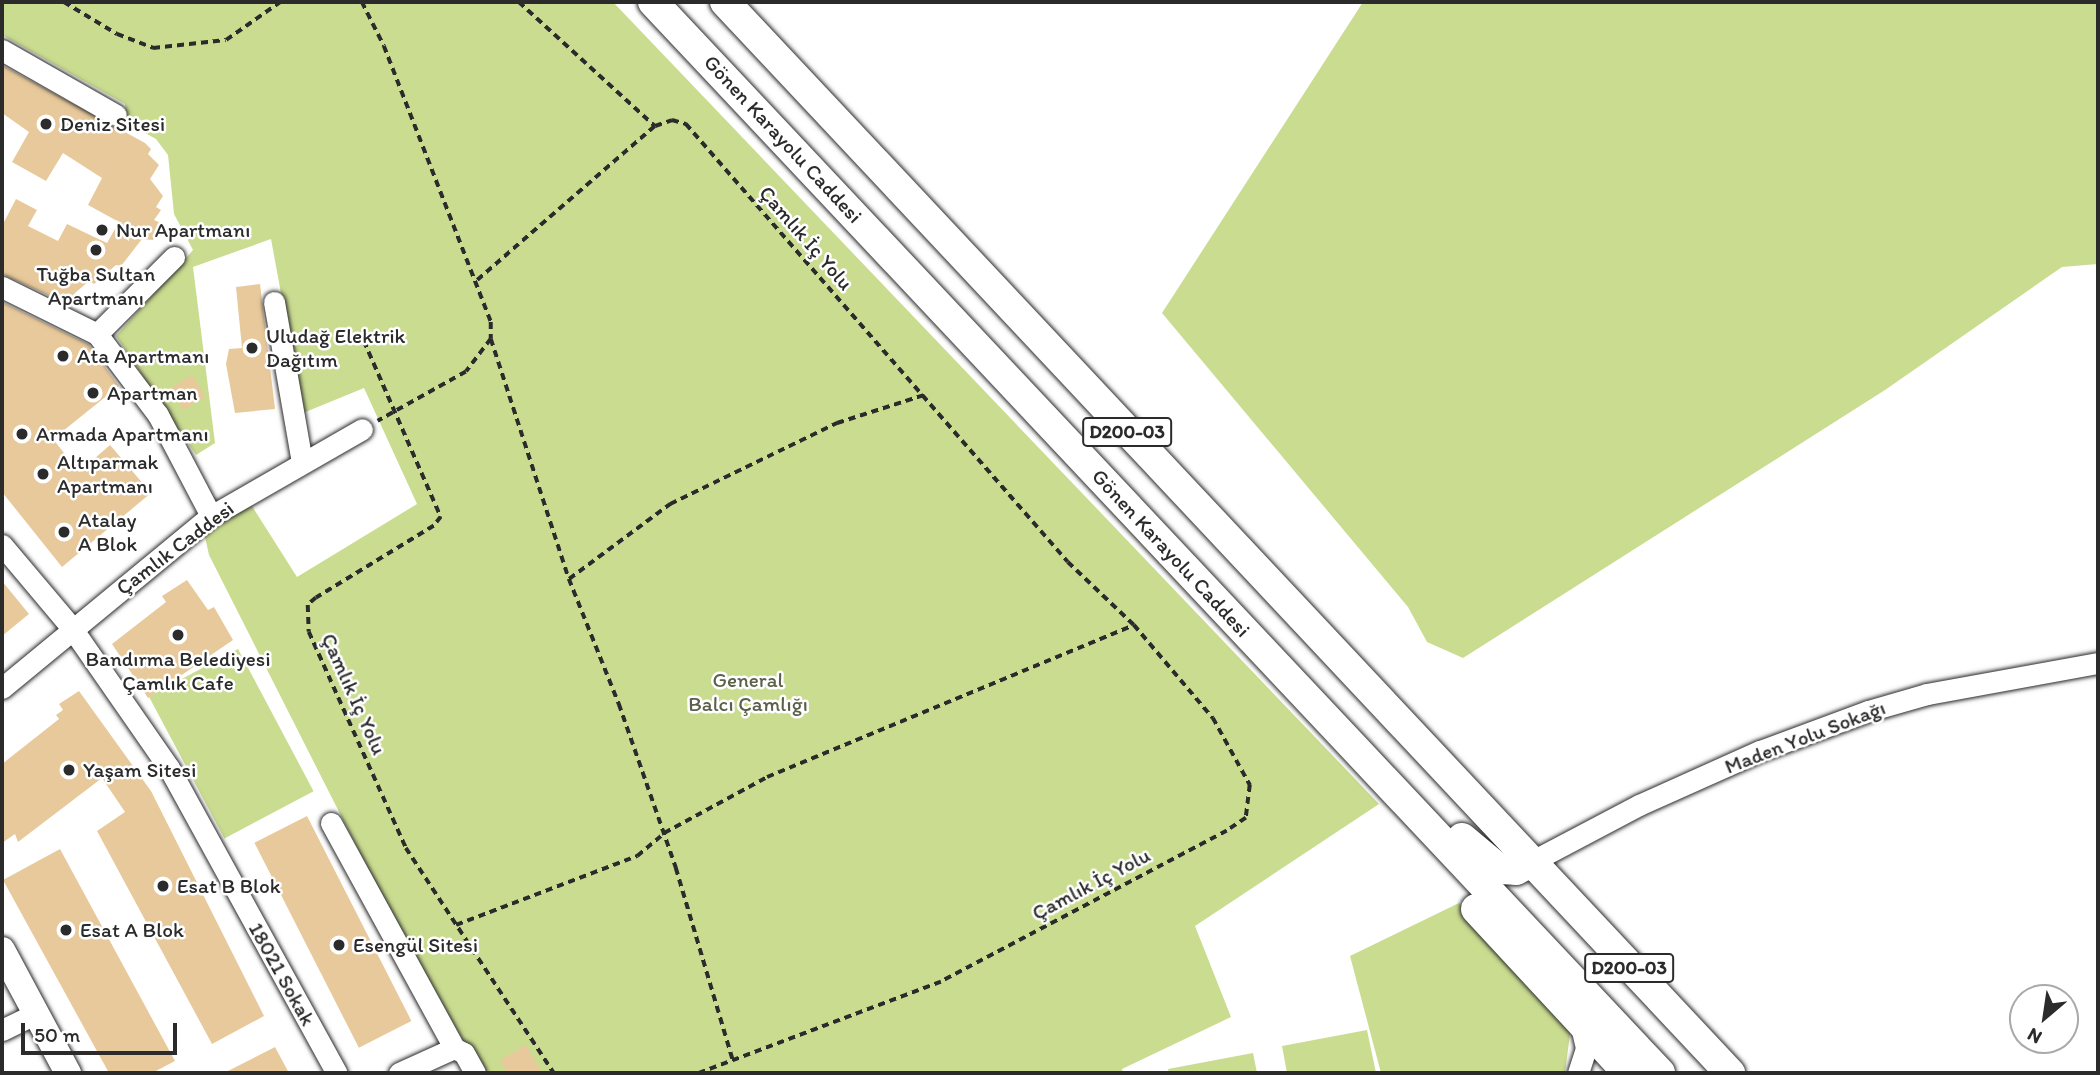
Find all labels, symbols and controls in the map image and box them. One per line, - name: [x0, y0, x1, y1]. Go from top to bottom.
- street label: Gönen Karayolu Caddesi: [698, 50, 868, 228]
- place label: Deniz Sitesi: [60, 111, 165, 137]
- marker: Deniz Sitesi: [38, 116, 54, 132]
- street label: Çamlık İç Yolu: [754, 181, 858, 295]
- place label: Nur Apartmanı: [116, 217, 251, 243]
- marker: Nur Apartmanı: [94, 222, 110, 238]
- marker: Tuğba Sultan Apartmanı: [88, 242, 104, 258]
- place label: Tuğba Sultan Apartmanı: [37, 261, 155, 311]
- place label: Uludağ Elektrik Dağıtım: [266, 323, 405, 373]
- marker: Uludağ Elektrik Dağıtım: [244, 340, 260, 356]
- place label: Ata Apartmanı: [77, 343, 210, 369]
- marker: Ata Apartmanı: [55, 348, 71, 364]
- place label: Apartman: [107, 380, 197, 406]
- marker: Apartman: [85, 385, 101, 401]
- road number: D200-03: [1082, 416, 1172, 448]
- place label: Armada Apartmanı: [36, 421, 208, 447]
- marker: Armada Apartmanı: [14, 426, 30, 442]
- place label: Altıparmak Apartmanı: [57, 449, 158, 499]
- street label: Gönen Karayolu Caddesi: [1086, 464, 1256, 642]
- marker: Altıparmak Apartmanı: [35, 466, 51, 482]
- street label: Çamlık Caddesi: [111, 495, 239, 601]
- place label: Atalay A Blok: [78, 507, 137, 557]
- marker: Atalay A Blok: [56, 524, 72, 540]
- marker: Bandırma Belediyesi Çamlık Cafe: [170, 627, 186, 643]
- street label: Çamlık İç Yolu: [316, 629, 392, 759]
- place label: Bandırma Belediyesi Çamlık Cafe: [86, 646, 270, 696]
- park label: General Balcı Çamlığı: [688, 667, 808, 717]
- street label: Maden Yolu Sokağı: [1722, 695, 1888, 779]
- place label: Yaşam Sitesi: [83, 757, 196, 783]
- marker: Yaşam Sitesi: [61, 762, 77, 778]
- street label: Çamlık İç Yolu: [1028, 842, 1154, 926]
- place label: Esat B Blok: [177, 873, 281, 899]
- marker: Esat B Blok: [155, 878, 171, 894]
- place label: Esat A Blok: [80, 917, 184, 943]
- street label: 18021 Sokak: [243, 918, 321, 1030]
- marker: Esat A Blok: [58, 922, 74, 938]
- place label: Esengül Sitesi: [353, 932, 478, 958]
- marker: Esengül Sitesi: [331, 937, 347, 953]
- road number: D200-03: [1584, 952, 1674, 984]
- north arrow: [2009, 984, 2079, 1054]
- scale bar: [24, 1009, 180, 1052]
- text: 50 m: [34, 1022, 80, 1047]
- text: N: [2023, 1023, 2046, 1049]

